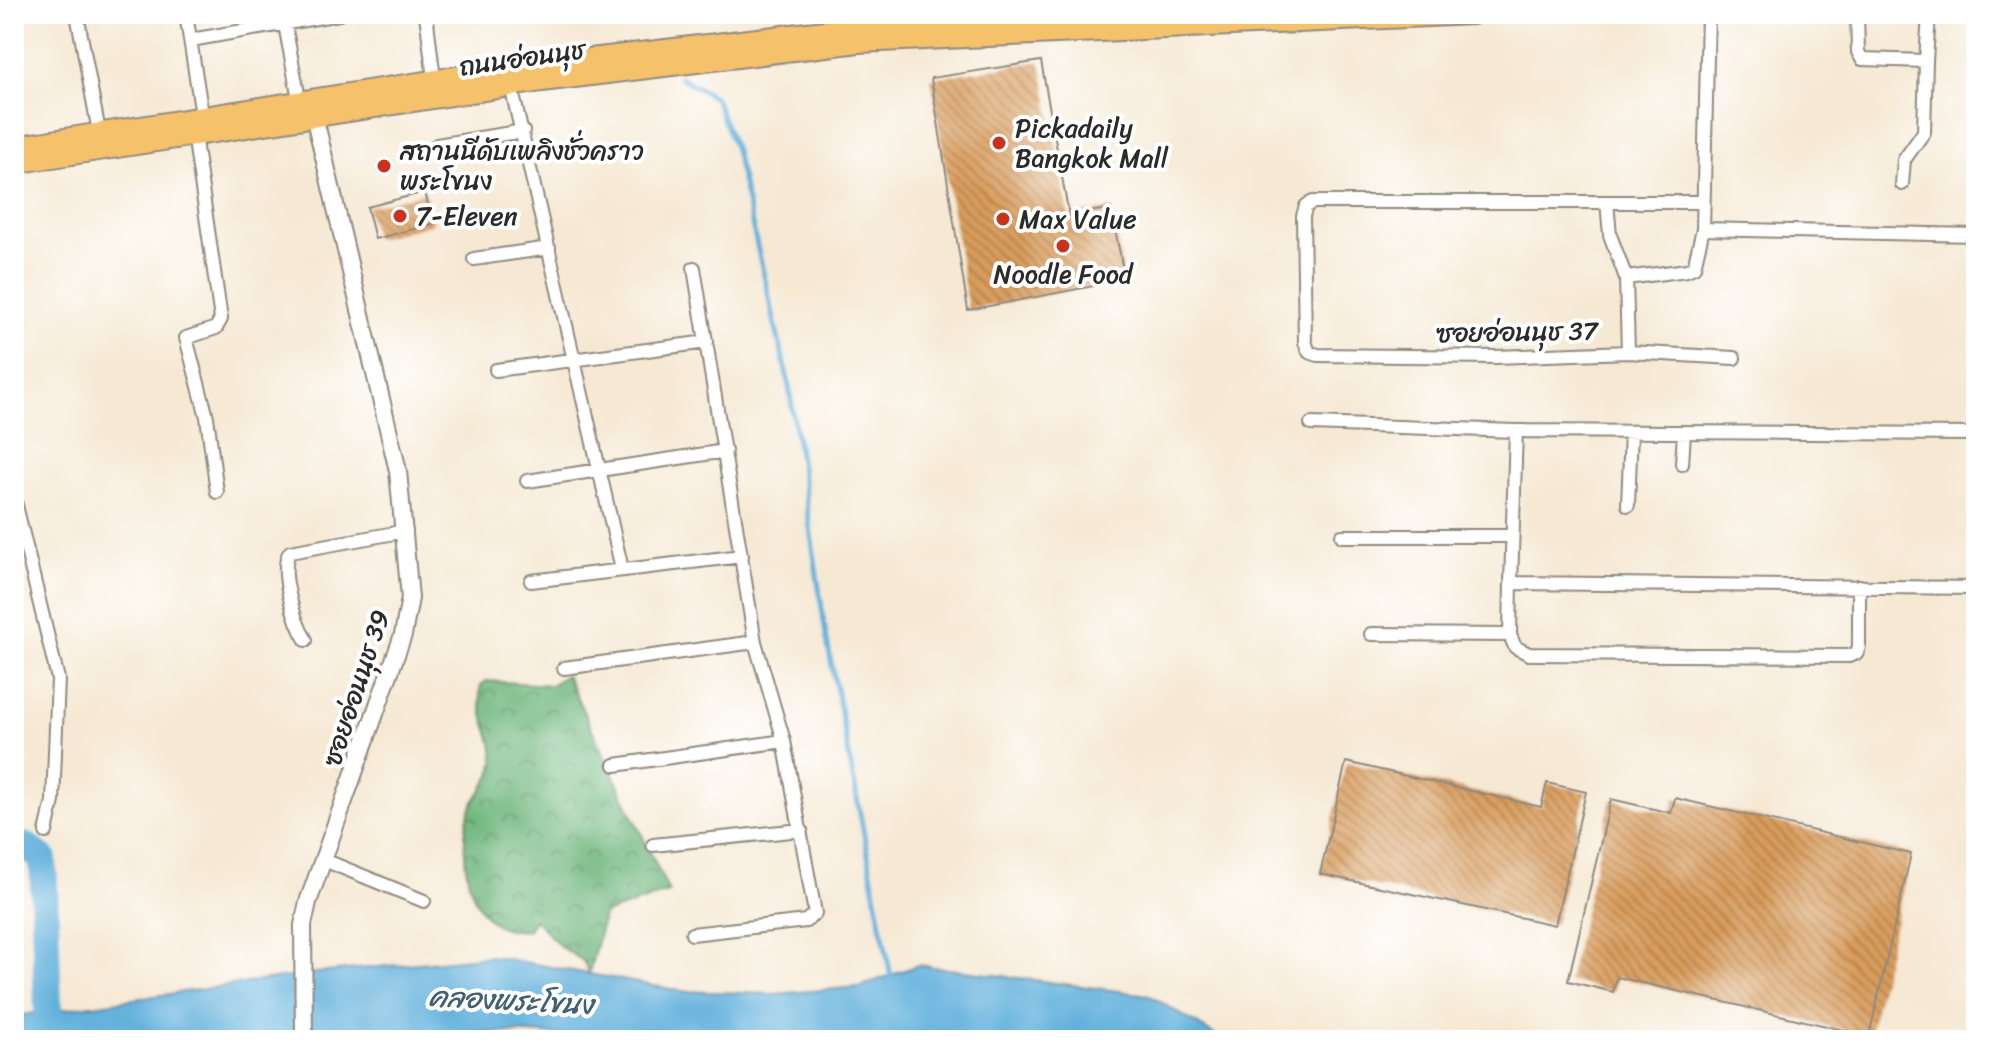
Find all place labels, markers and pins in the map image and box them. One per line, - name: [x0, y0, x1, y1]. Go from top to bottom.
- place label: Pickadaily Bangkok Mall: [1015, 105, 1169, 181]
- place label: สถานนีดับเพลิงชั่วคราว พระโขนง: [399, 128, 644, 204]
- marker: Pickadaily Bangkok Mall: [990, 134, 1008, 152]
- marker: สถานนีดับเพลิงชั่วคราว พระโขนง: [375, 157, 393, 175]
- place label: 7-Eleven: [416, 193, 518, 239]
- place label: Max Value: [1019, 196, 1137, 242]
- marker: 7-Eleven: [391, 207, 409, 225]
- marker: Max Value: [994, 210, 1012, 228]
- marker: Noodle Food: [1054, 237, 1072, 255]
- place label: Noodle Food: [993, 251, 1135, 297]

